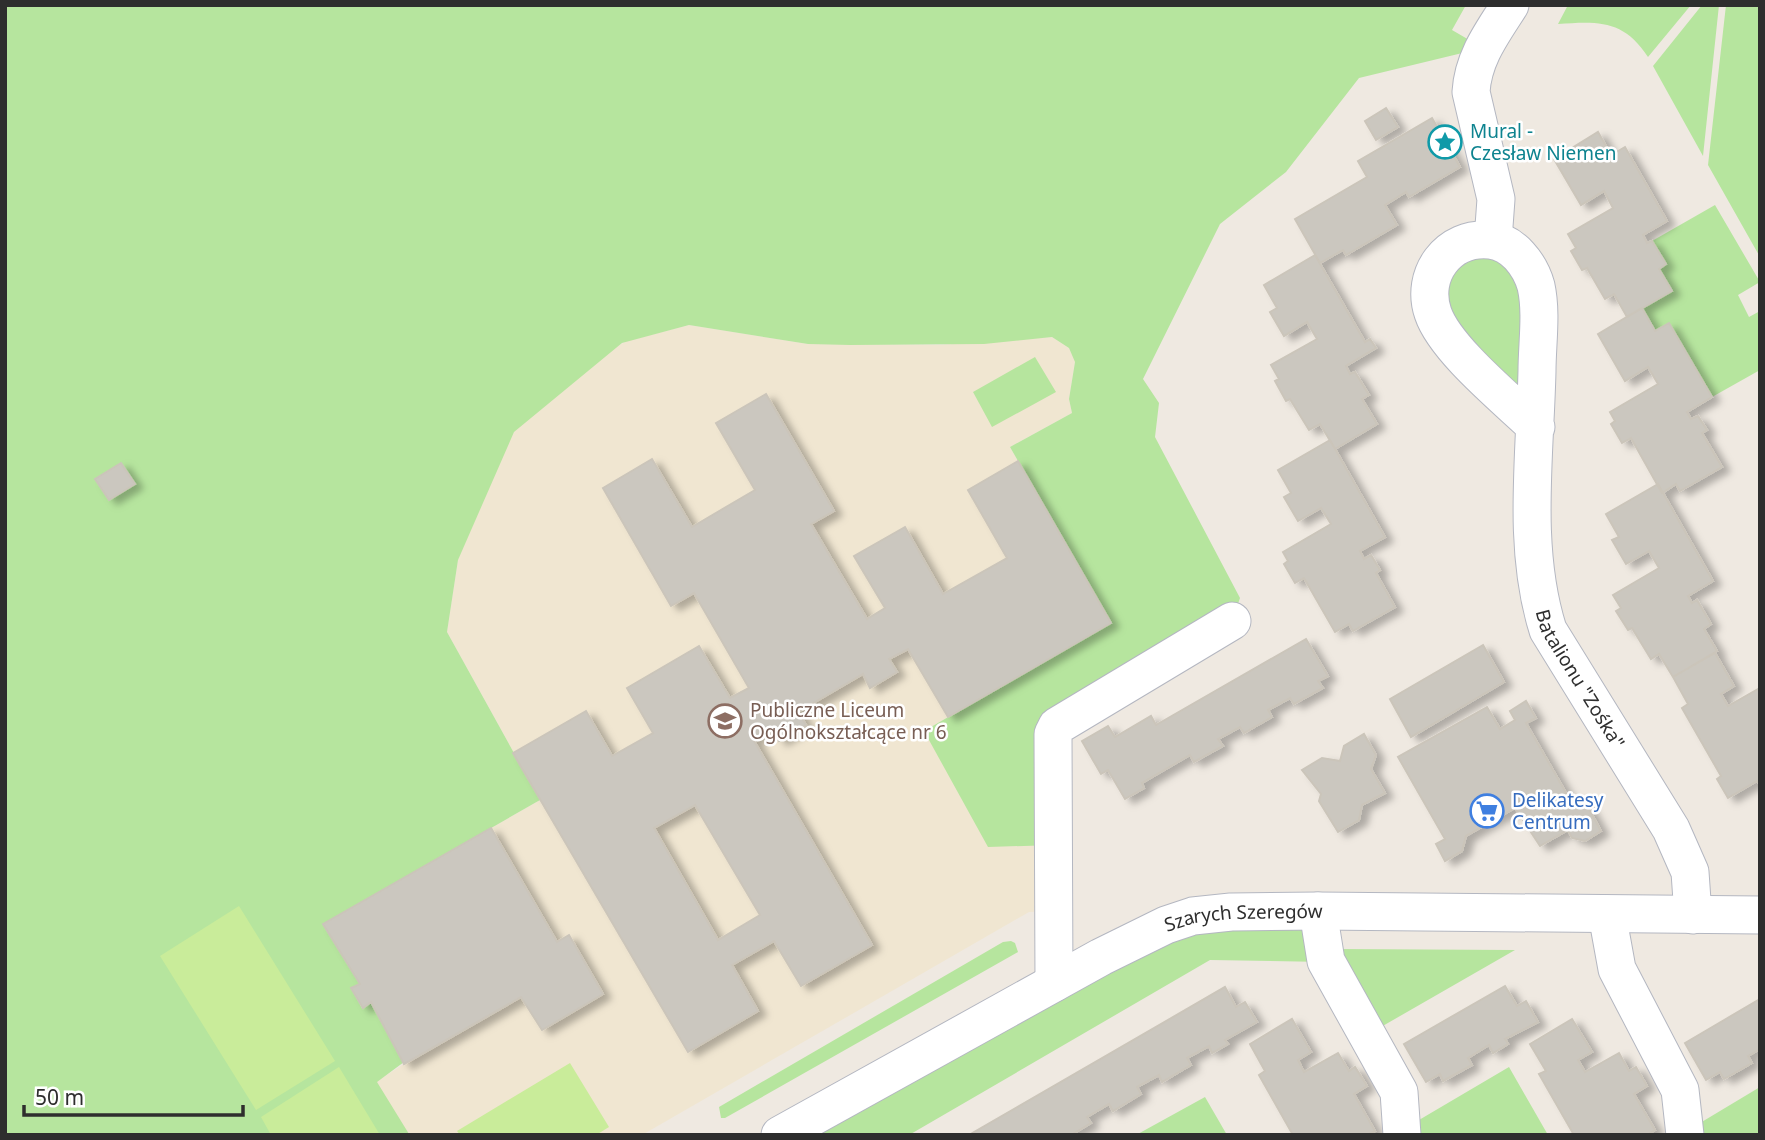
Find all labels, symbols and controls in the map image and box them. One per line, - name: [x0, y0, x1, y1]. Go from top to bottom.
- place label: Mural - Czesław Niemen: [1470, 118, 1616, 166]
- place icon: Mural - Czesław Niemen: [1426, 123, 1464, 161]
- street label: Batalionu "Zośka": [1530, 606, 1631, 753]
- place label: Publiczne Liceum Ogólnokształcące nr 6: [750, 697, 947, 745]
- school or university icon: Publiczne Liceum Ogólnokształcące nr 6: [706, 702, 744, 740]
- place label: Delikatesy Centrum: [1512, 787, 1604, 835]
- supermarket icon: Delikatesy Centrum: [1468, 792, 1506, 830]
- street label: Szarych Szeregów: [1161, 898, 1323, 938]
- scale bar: [24, 1074, 243, 1118]
- text: 50 m: [35, 1083, 84, 1111]

